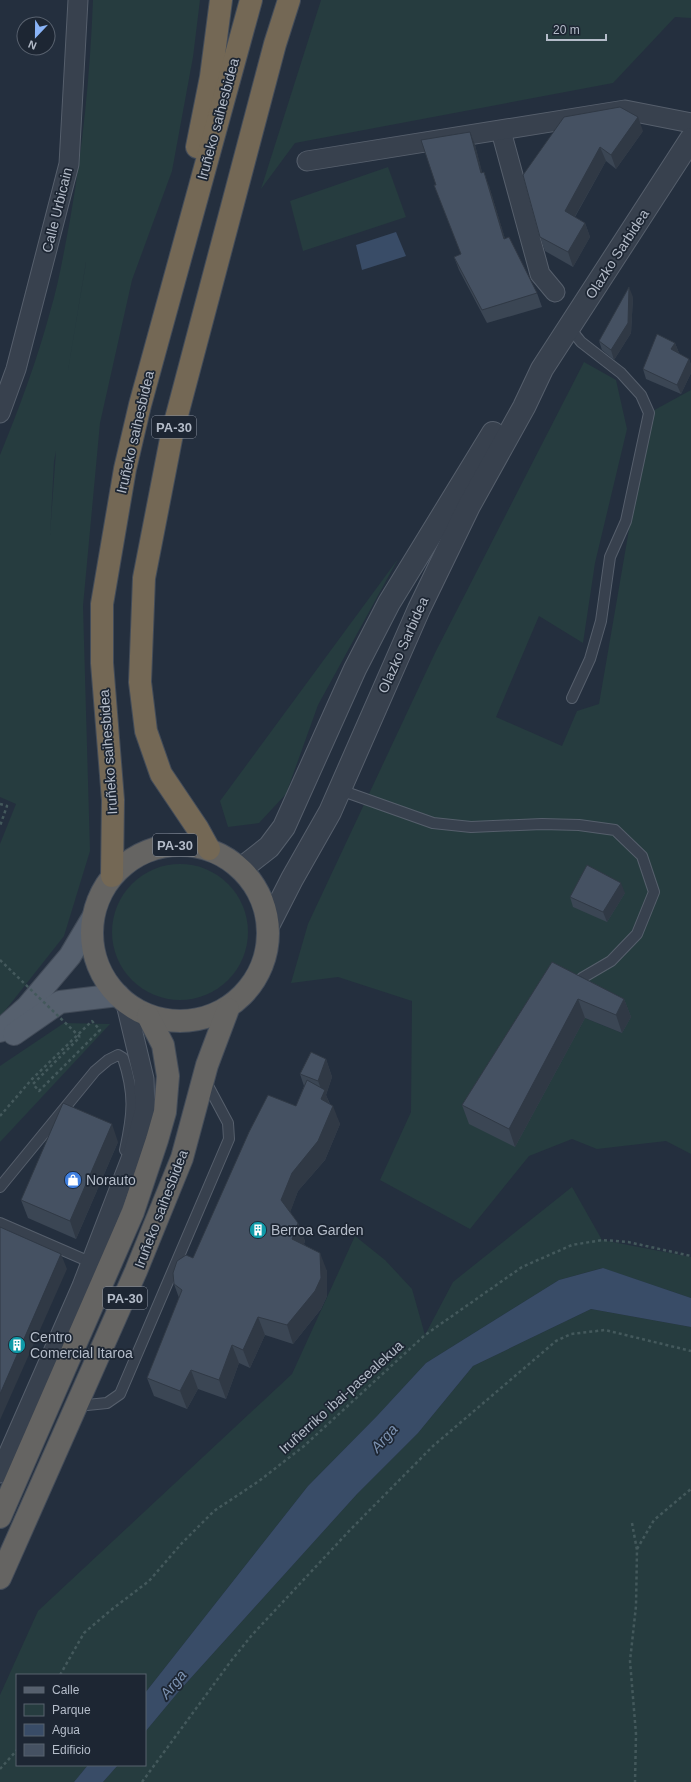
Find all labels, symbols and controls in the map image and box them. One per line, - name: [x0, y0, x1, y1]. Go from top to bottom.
- north arrow: [16, 16, 56, 56]
- scale bar: [547, 16, 606, 42]
- text: 20 m: [553, 23, 580, 37]
- text: N: [26, 38, 38, 52]
- street label: Iruñeko saihesbidea: [194, 56, 242, 182]
- street label: Calle Urbicain: [39, 166, 75, 254]
- street label: Olazko Sarbidea: [582, 206, 652, 302]
- street label: Iruñeko saihesbidea: [113, 369, 157, 495]
- road number: PA-30: [152, 416, 196, 438]
- street label: Olazko Sarbidea: [375, 594, 431, 696]
- street label: Iruñeko saihesbidea: [96, 689, 120, 815]
- road number: PA-30: [153, 834, 197, 856]
- street label: Iruñeko saihesbidea: [131, 1147, 191, 1270]
- shop icon: Norauto: [63, 1170, 83, 1190]
- place label: Norauto: [86, 1172, 136, 1188]
- building icon: Berroa Garden: [248, 1220, 268, 1240]
- place label: Berroa Garden: [271, 1222, 364, 1238]
- road number: PA-30: [103, 1287, 147, 1309]
- place label: Centro Comercial Itaroa: [30, 1329, 133, 1361]
- building icon: Centro Comercial Itaroa: [7, 1335, 27, 1355]
- street label: Iruñerriko ibai-pasealekua: [276, 1337, 406, 1457]
- water label: Arga: [366, 1421, 401, 1456]
- water label: Arga: [156, 1666, 190, 1702]
- legend: [16, 1674, 146, 1766]
- text: Calle: [52, 1683, 80, 1697]
- text: Parque: [52, 1703, 91, 1717]
- text: Agua: [52, 1723, 80, 1737]
- text: Edificio: [52, 1743, 91, 1757]

